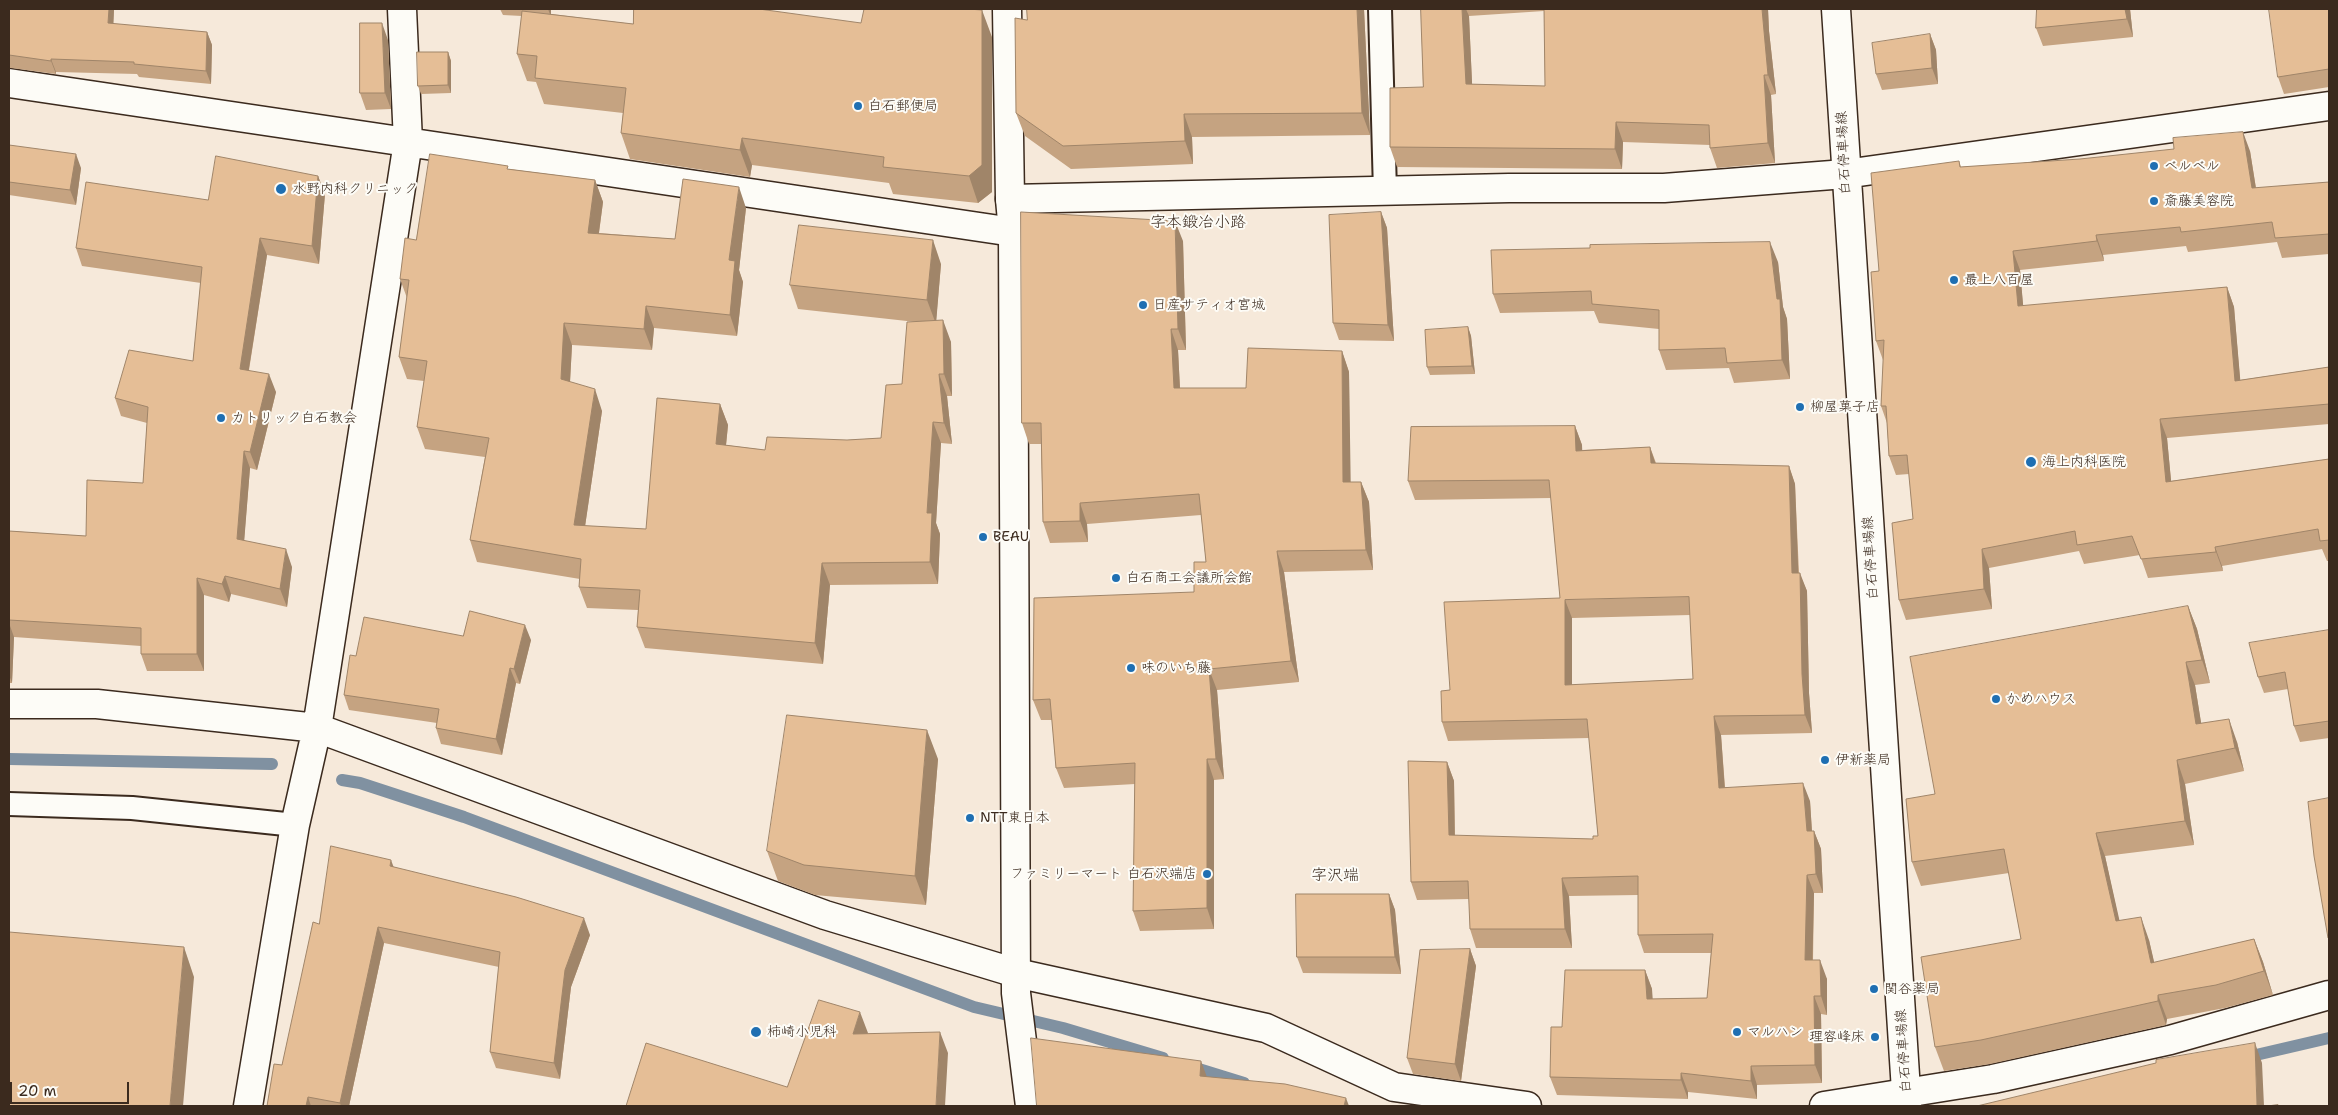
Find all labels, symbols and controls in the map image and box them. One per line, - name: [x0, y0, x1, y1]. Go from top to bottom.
- place label: 白石郵便局: [868, 98, 938, 114]
- marker: 白石郵便局: [852, 100, 864, 112]
- street label: 白石停車場線: [1833, 111, 1855, 195]
- place label: ベルベル: [2164, 158, 2220, 174]
- marker: ベルベル: [2148, 160, 2160, 172]
- place label: 水野内科クリニック: [292, 181, 418, 197]
- marker: 水野内科クリニック: [274, 182, 288, 196]
- place label: 斎藤美容院: [2164, 193, 2234, 209]
- marker: 斎藤美容院: [2148, 195, 2160, 207]
- district label: 字本鍛冶小路: [1150, 213, 1246, 233]
- place label: 最上八百屋: [1964, 272, 2034, 288]
- marker: 最上八百屋: [1948, 274, 1960, 286]
- place label: 日産サティオ宮城: [1153, 297, 1265, 313]
- marker: 日産サティオ宮城: [1137, 299, 1149, 311]
- place label: 柳屋菓子店: [1810, 399, 1880, 415]
- marker: 柳屋菓子店: [1794, 401, 1806, 413]
- place label: カトリック白石教会: [231, 410, 357, 426]
- marker: カトリック白石教会: [215, 412, 227, 424]
- place label: 海上内科医院: [2042, 454, 2126, 470]
- marker: 海上内科医院: [2024, 455, 2038, 469]
- street label: 白石停車場線: [1860, 516, 1882, 600]
- place label: BEAU: [993, 529, 1029, 545]
- marker: BEAU: [977, 531, 989, 543]
- place label: 白石商工会議所会館: [1126, 570, 1252, 586]
- marker: 白石商工会議所会館: [1110, 572, 1122, 584]
- place label: 味のいち藤: [1141, 660, 1211, 676]
- marker: 味のいち藤: [1125, 662, 1137, 674]
- place label: かめハウス: [2006, 691, 2076, 707]
- marker: かめハウス: [1990, 693, 2002, 705]
- place label: 伊新薬局: [1835, 752, 1891, 768]
- marker: 伊新薬局: [1819, 754, 1831, 766]
- place label: NTT東日本: [980, 810, 1050, 826]
- marker: NTT東日本: [964, 812, 976, 824]
- place label: ファミリーマート 白石沢端店: [1010, 866, 1197, 882]
- district label: 字沢端: [1311, 866, 1359, 886]
- marker: ファミリーマート 白石沢端店: [1201, 868, 1213, 880]
- place label: 関谷薬局: [1884, 981, 1940, 997]
- marker: 関谷薬局: [1868, 983, 1880, 995]
- street label: 白石停車場線: [1893, 1009, 1915, 1093]
- place label: 柿崎小児科: [767, 1024, 837, 1040]
- place label: マルハン: [1747, 1024, 1803, 1040]
- marker: 柿崎小児科: [749, 1025, 763, 1039]
- marker: マルハン: [1731, 1026, 1743, 1038]
- place label: 理容峰床: [1809, 1029, 1865, 1045]
- marker: 理容峰床: [1869, 1031, 1881, 1043]
- scale bar: [12, 1072, 131, 1104]
- text: 20 m: [18, 1081, 57, 1101]

